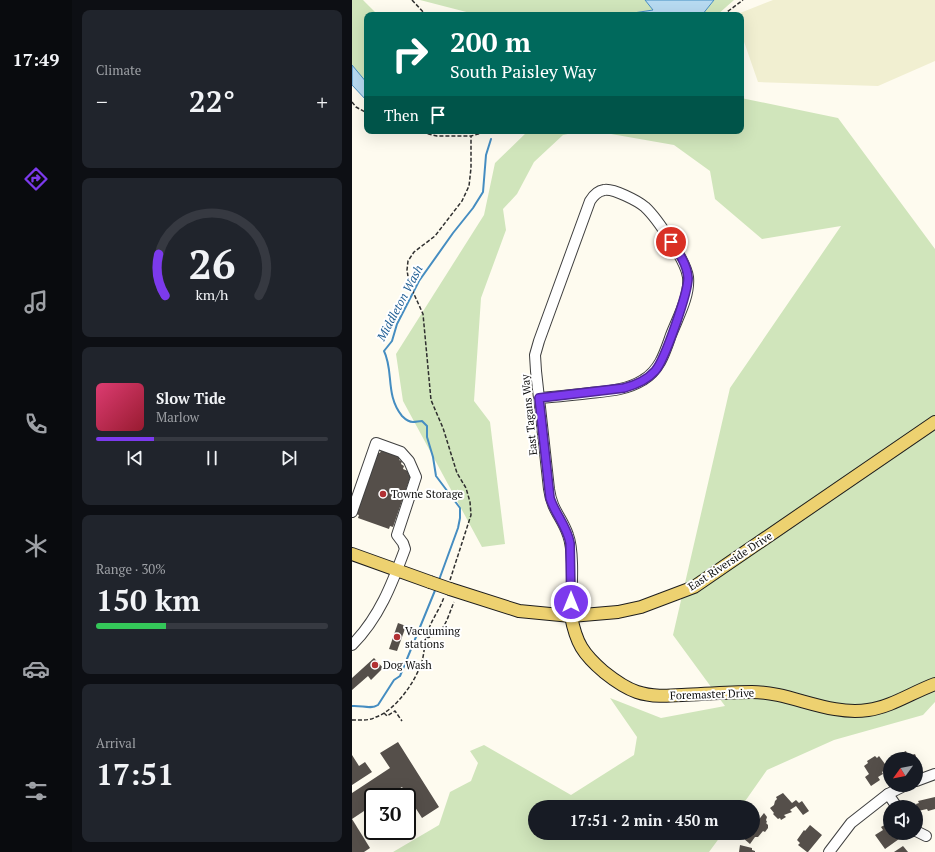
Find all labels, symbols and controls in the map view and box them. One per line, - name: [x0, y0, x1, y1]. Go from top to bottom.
- text: 200 m: [450, 23, 531, 60]
- icon: right: [384, 28, 436, 80]
- text: 17:49: [13, 47, 59, 71]
- text: South Paisley Way: [450, 59, 596, 83]
- text: Climate: [96, 61, 141, 79]
- text: 22°: [189, 81, 235, 121]
- text: −: [96, 87, 108, 116]
- text: +: [316, 87, 328, 116]
- icon: arrive: [427, 104, 449, 126]
- text: Then: [384, 105, 419, 125]
- icon: directions: [22, 165, 50, 193]
- pin: [654, 225, 688, 259]
- icon: arrive: [660, 231, 682, 253]
- text: 26: [188, 235, 236, 290]
- water label: Middleton Wash: [373, 262, 426, 344]
- text: km/h: [196, 284, 229, 303]
- icon: music: [22, 288, 50, 316]
- street label: East Tagans Way: [518, 373, 540, 456]
- text: Slow Tide: [156, 388, 226, 408]
- text: Marlow: [156, 408, 199, 426]
- icon: phone: [22, 410, 50, 438]
- icon: previous: [124, 447, 146, 469]
- icon: pause: [201, 447, 223, 469]
- icon: next: [278, 447, 300, 469]
- place label: Towne Storage: [391, 487, 463, 501]
- marker: Towne Storage: [378, 489, 388, 499]
- street label: East Riverside Drive: [685, 528, 775, 593]
- icon: climate: [22, 532, 50, 560]
- text: Range · 30%: [96, 560, 166, 578]
- text: 150 km: [96, 580, 200, 620]
- position arrow: [550, 581, 592, 623]
- place label: Vacuuming stations: [405, 624, 460, 651]
- marker: Vacuuming stations: [392, 632, 402, 642]
- icon: car: [22, 655, 50, 683]
- place label: Dog Wash: [383, 658, 432, 672]
- marker: Dog Wash: [370, 660, 380, 670]
- street label: Foremaster Drive: [670, 686, 755, 702]
- text: Arrival: [96, 734, 136, 752]
- north arrow: [883, 752, 923, 792]
- map controls: [883, 752, 923, 840]
- text: 17:51: [96, 754, 174, 794]
- icon: filters: [22, 777, 50, 805]
- speed limit sign: 30: [364, 788, 416, 840]
- button: sound: [883, 800, 923, 840]
- text: 17:51 · 2 min · 450 m: [570, 810, 718, 830]

